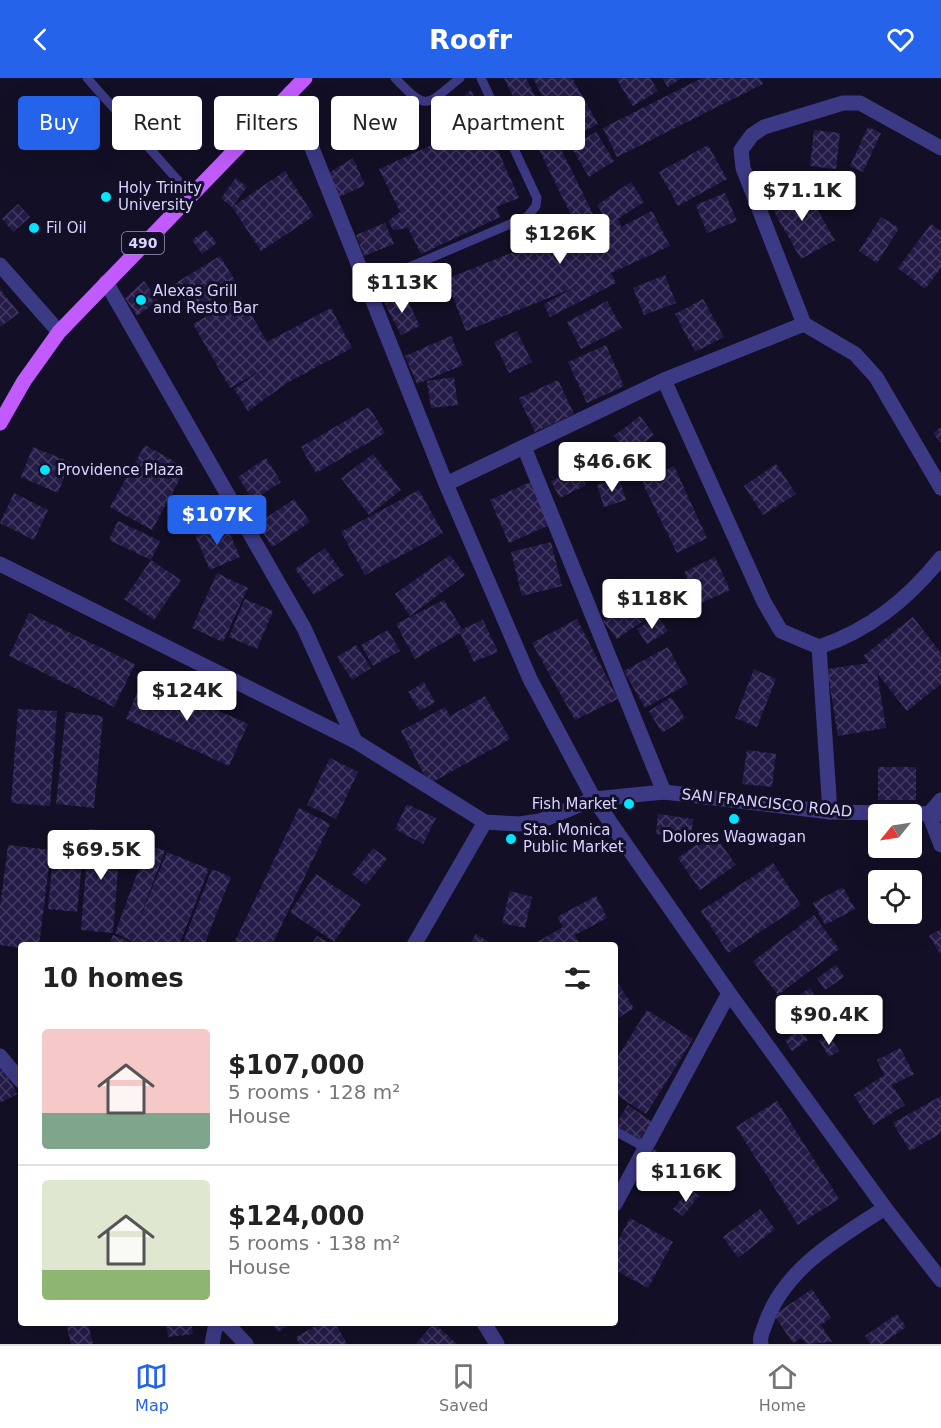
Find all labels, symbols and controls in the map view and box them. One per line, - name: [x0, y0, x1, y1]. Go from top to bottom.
- icon: back: [24, 23, 57, 56]
- icon: heart: [884, 23, 917, 56]
- text: Roofr: [429, 24, 512, 55]
- chip: Buy: [18, 96, 100, 150]
- chip: Rent: [112, 96, 202, 150]
- chip: Filters: [214, 96, 319, 150]
- chip: New: [331, 96, 419, 150]
- chip: Apartment: [431, 96, 585, 150]
- pin: $71.1K: [753, 171, 851, 222]
- text: $71.1K: [763, 178, 841, 202]
- place label: Holy Trinity University: [118, 179, 202, 214]
- marker: Holy Trinity University: [99, 190, 113, 204]
- pin: $126K: [518, 214, 602, 265]
- place label: Fil Oil: [46, 219, 87, 237]
- marker: Fil Oil: [27, 221, 41, 235]
- text: $126K: [524, 221, 596, 245]
- road number: 490: [122, 232, 164, 254]
- pin: $113K: [360, 263, 444, 314]
- text: $113K: [366, 270, 438, 294]
- place label: Alexas Grill and Resto Bar: [153, 282, 259, 317]
- marker: Alexas Grill and Resto Bar: [134, 293, 148, 307]
- pin: $46.6K: [563, 442, 661, 493]
- text: $46.6K: [573, 449, 651, 473]
- place label: Providence Plaza: [57, 461, 184, 479]
- marker: Providence Plaza: [38, 463, 52, 477]
- pin: $107K: [175, 495, 259, 546]
- text: $107K: [181, 502, 253, 526]
- pin: $118K: [610, 579, 694, 630]
- text: $118K: [616, 586, 688, 610]
- pin: $124K: [145, 671, 229, 722]
- text: $124K: [151, 678, 223, 702]
- street label: SAN FRANCISCO ROAD: [681, 785, 853, 821]
- place label: Fish Market: [532, 795, 617, 813]
- marker: Fish Market: [622, 797, 636, 811]
- north arrow: [868, 804, 922, 858]
- map controls: [868, 804, 922, 924]
- marker: Dolores Wagwagan: [727, 812, 741, 826]
- place label: Sta. Monica Public Market: [523, 821, 624, 856]
- place label: Dolores Wagwagan: [662, 828, 806, 846]
- pin: $69.5K: [52, 830, 150, 881]
- marker: Sta. Monica Public Market: [504, 832, 518, 846]
- text: $69.5K: [62, 837, 140, 861]
- button: locate: [868, 870, 922, 924]
- icon: filters: [561, 962, 594, 995]
- text: 10 homes: [42, 963, 184, 993]
- pin: $90.4K: [780, 995, 878, 1046]
- text: $90.4K: [790, 1002, 868, 1026]
- text: $107,000: [228, 1050, 365, 1080]
- icon: home: [90, 1053, 162, 1125]
- text: 5 rooms · 128 m²: [228, 1080, 400, 1104]
- text: House: [228, 1104, 291, 1128]
- pin: $116K: [644, 1152, 728, 1203]
- text: $116K: [650, 1159, 722, 1183]
- text: $124,000: [228, 1201, 365, 1231]
- icon: home: [90, 1204, 162, 1276]
- text: 5 rooms · 138 m²: [228, 1231, 400, 1255]
- text: House: [228, 1255, 291, 1279]
- tab: Map: [135, 1360, 169, 1415]
- tab: Saved: [439, 1360, 488, 1415]
- tab: Home: [759, 1360, 806, 1415]

